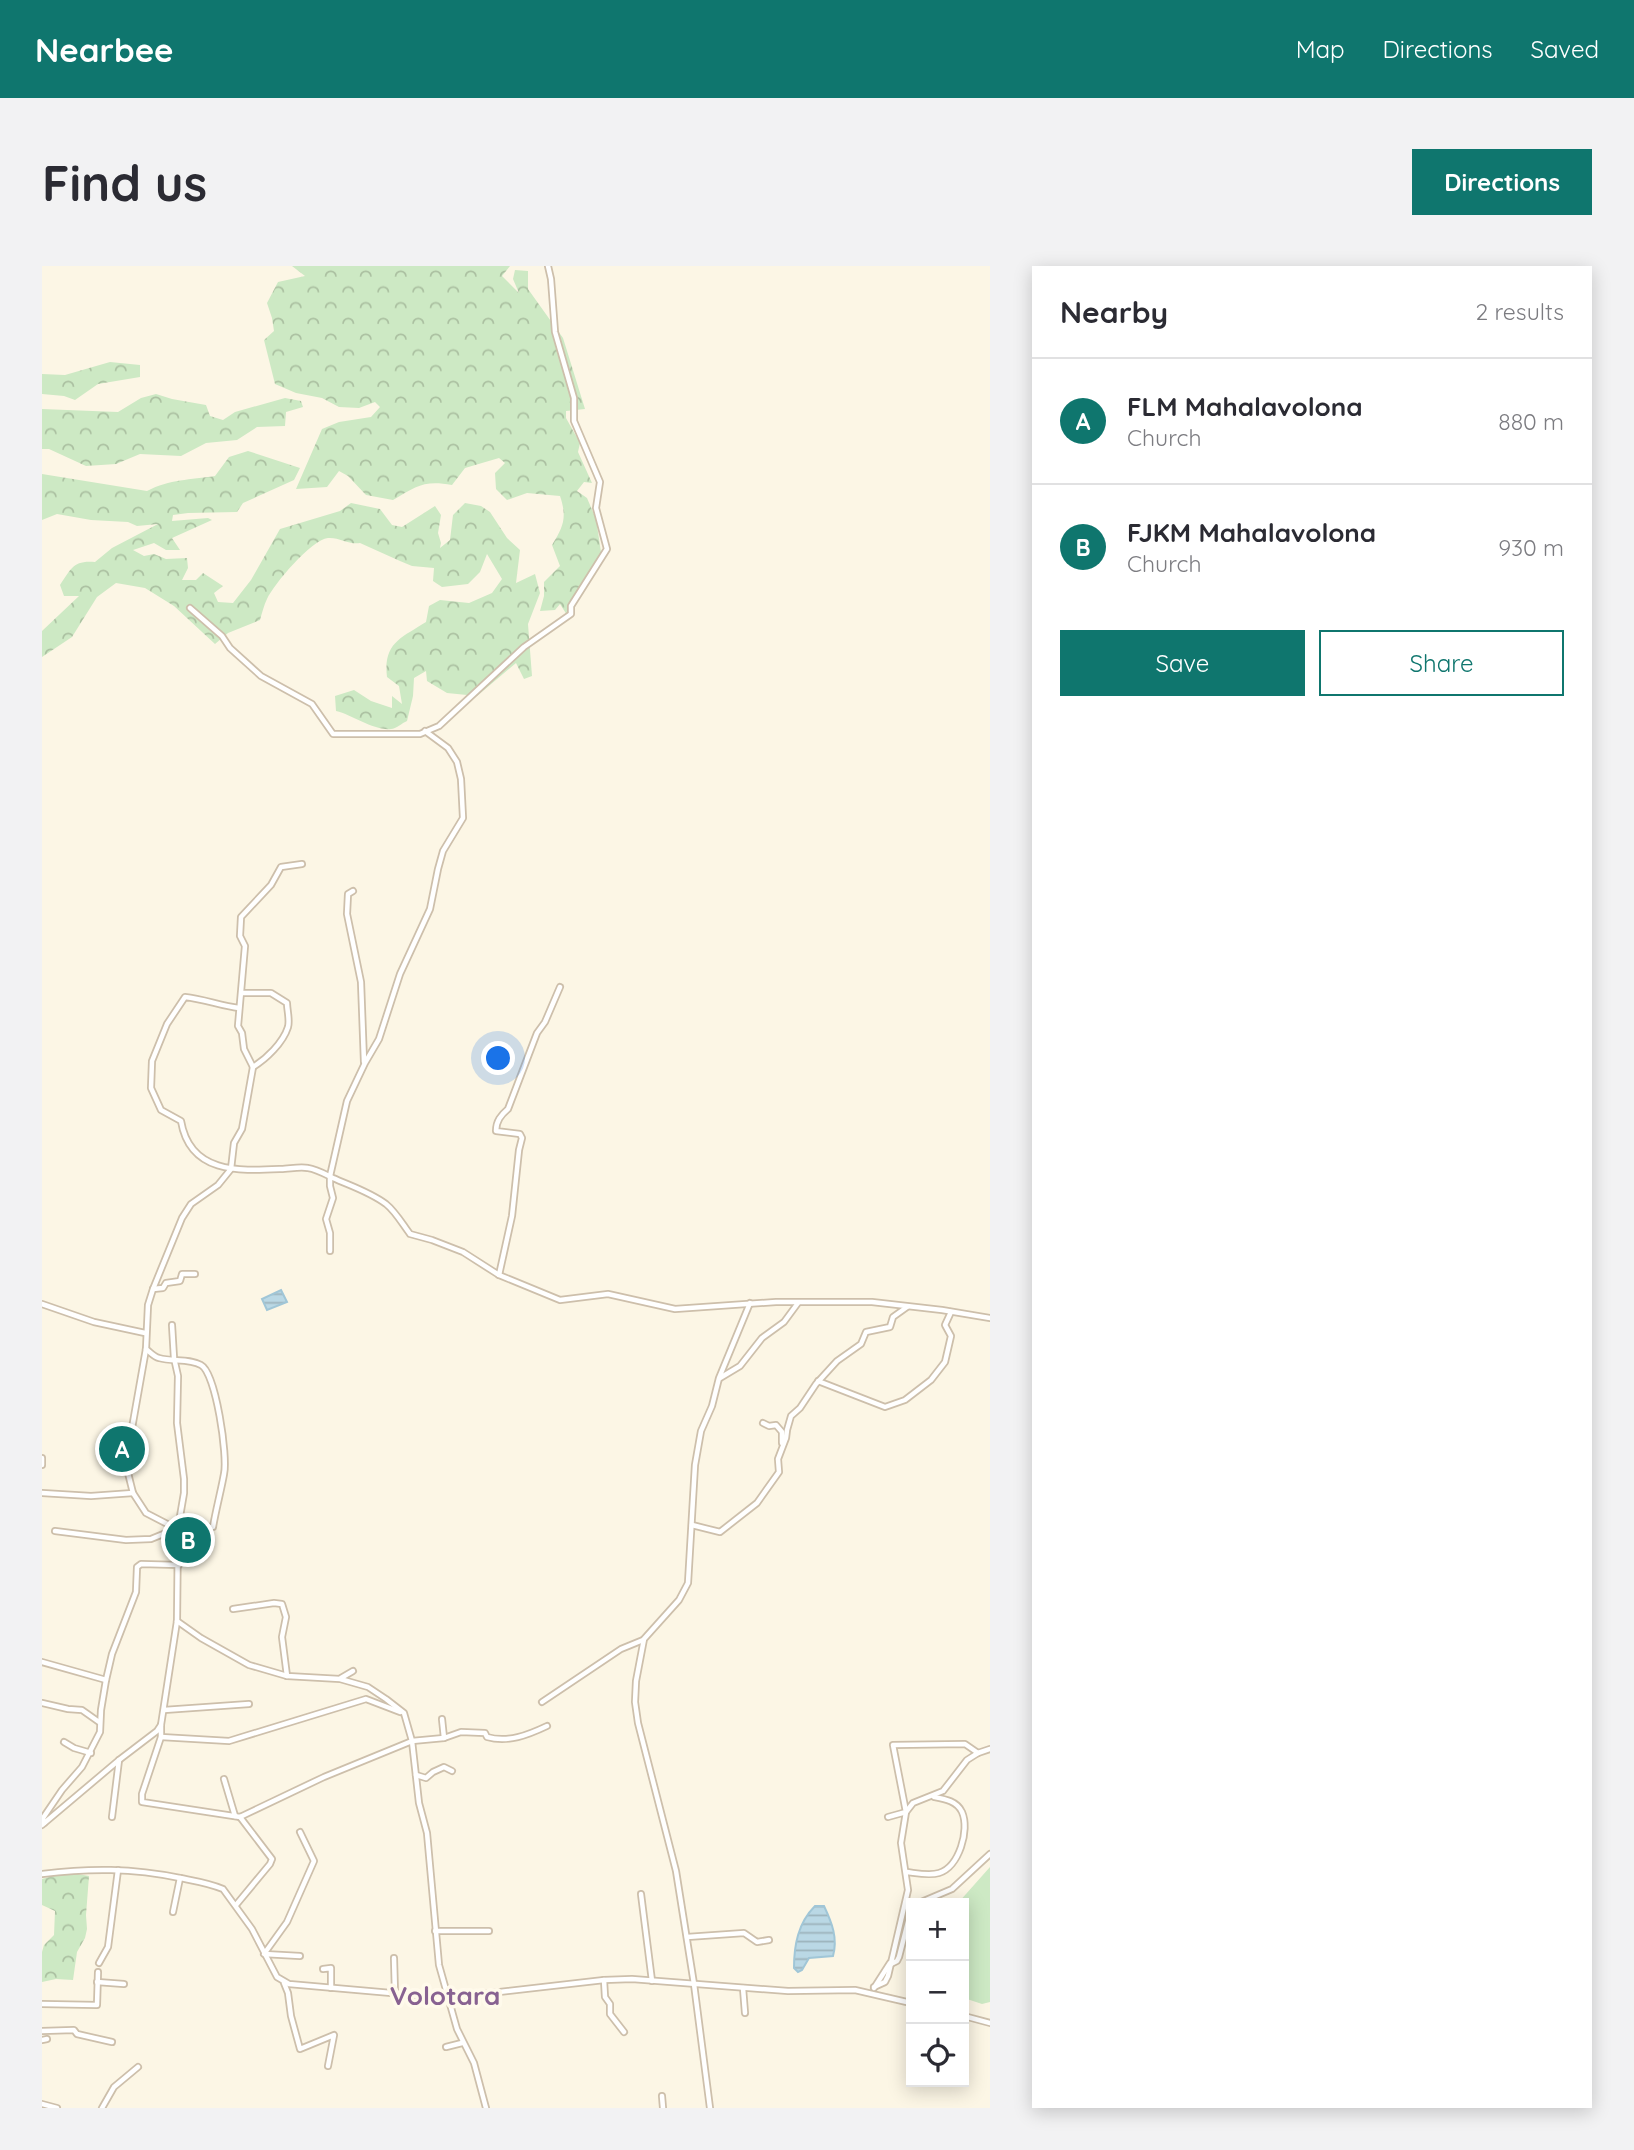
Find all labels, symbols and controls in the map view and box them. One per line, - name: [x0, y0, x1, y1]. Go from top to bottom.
- text: Nearbee: [35, 29, 174, 70]
- text: Map: [1296, 34, 1345, 64]
- text: Directions: [1383, 34, 1493, 64]
- text: Saved: [1531, 34, 1599, 64]
- button: Directions: [1412, 149, 1592, 215]
- text: Find us: [42, 152, 207, 213]
- text: Nearby: [1060, 293, 1168, 331]
- text: 2 results: [1475, 297, 1564, 326]
- text: FLM Mahalavolona: [1127, 390, 1363, 423]
- text: A: [1076, 407, 1090, 436]
- text: 880 m: [1498, 407, 1564, 436]
- text: Church: [1127, 423, 1202, 452]
- text: FJKM Mahalavolona: [1127, 516, 1376, 549]
- text: B: [1075, 533, 1091, 562]
- text: 930 m: [1498, 533, 1564, 562]
- text: Church: [1127, 549, 1202, 578]
- button: Save: [1060, 630, 1305, 696]
- button: Share: [1319, 630, 1564, 696]
- your location: [481, 1041, 515, 1075]
- pin: A: [99, 1423, 145, 1475]
- pin: B: [165, 1514, 211, 1566]
- map controls: [906, 1898, 969, 2087]
- button: +: [906, 1898, 969, 1961]
- button: −: [906, 1961, 969, 2024]
- district label: Volotara: [390, 1979, 500, 2012]
- button: locate: [906, 2024, 969, 2087]

